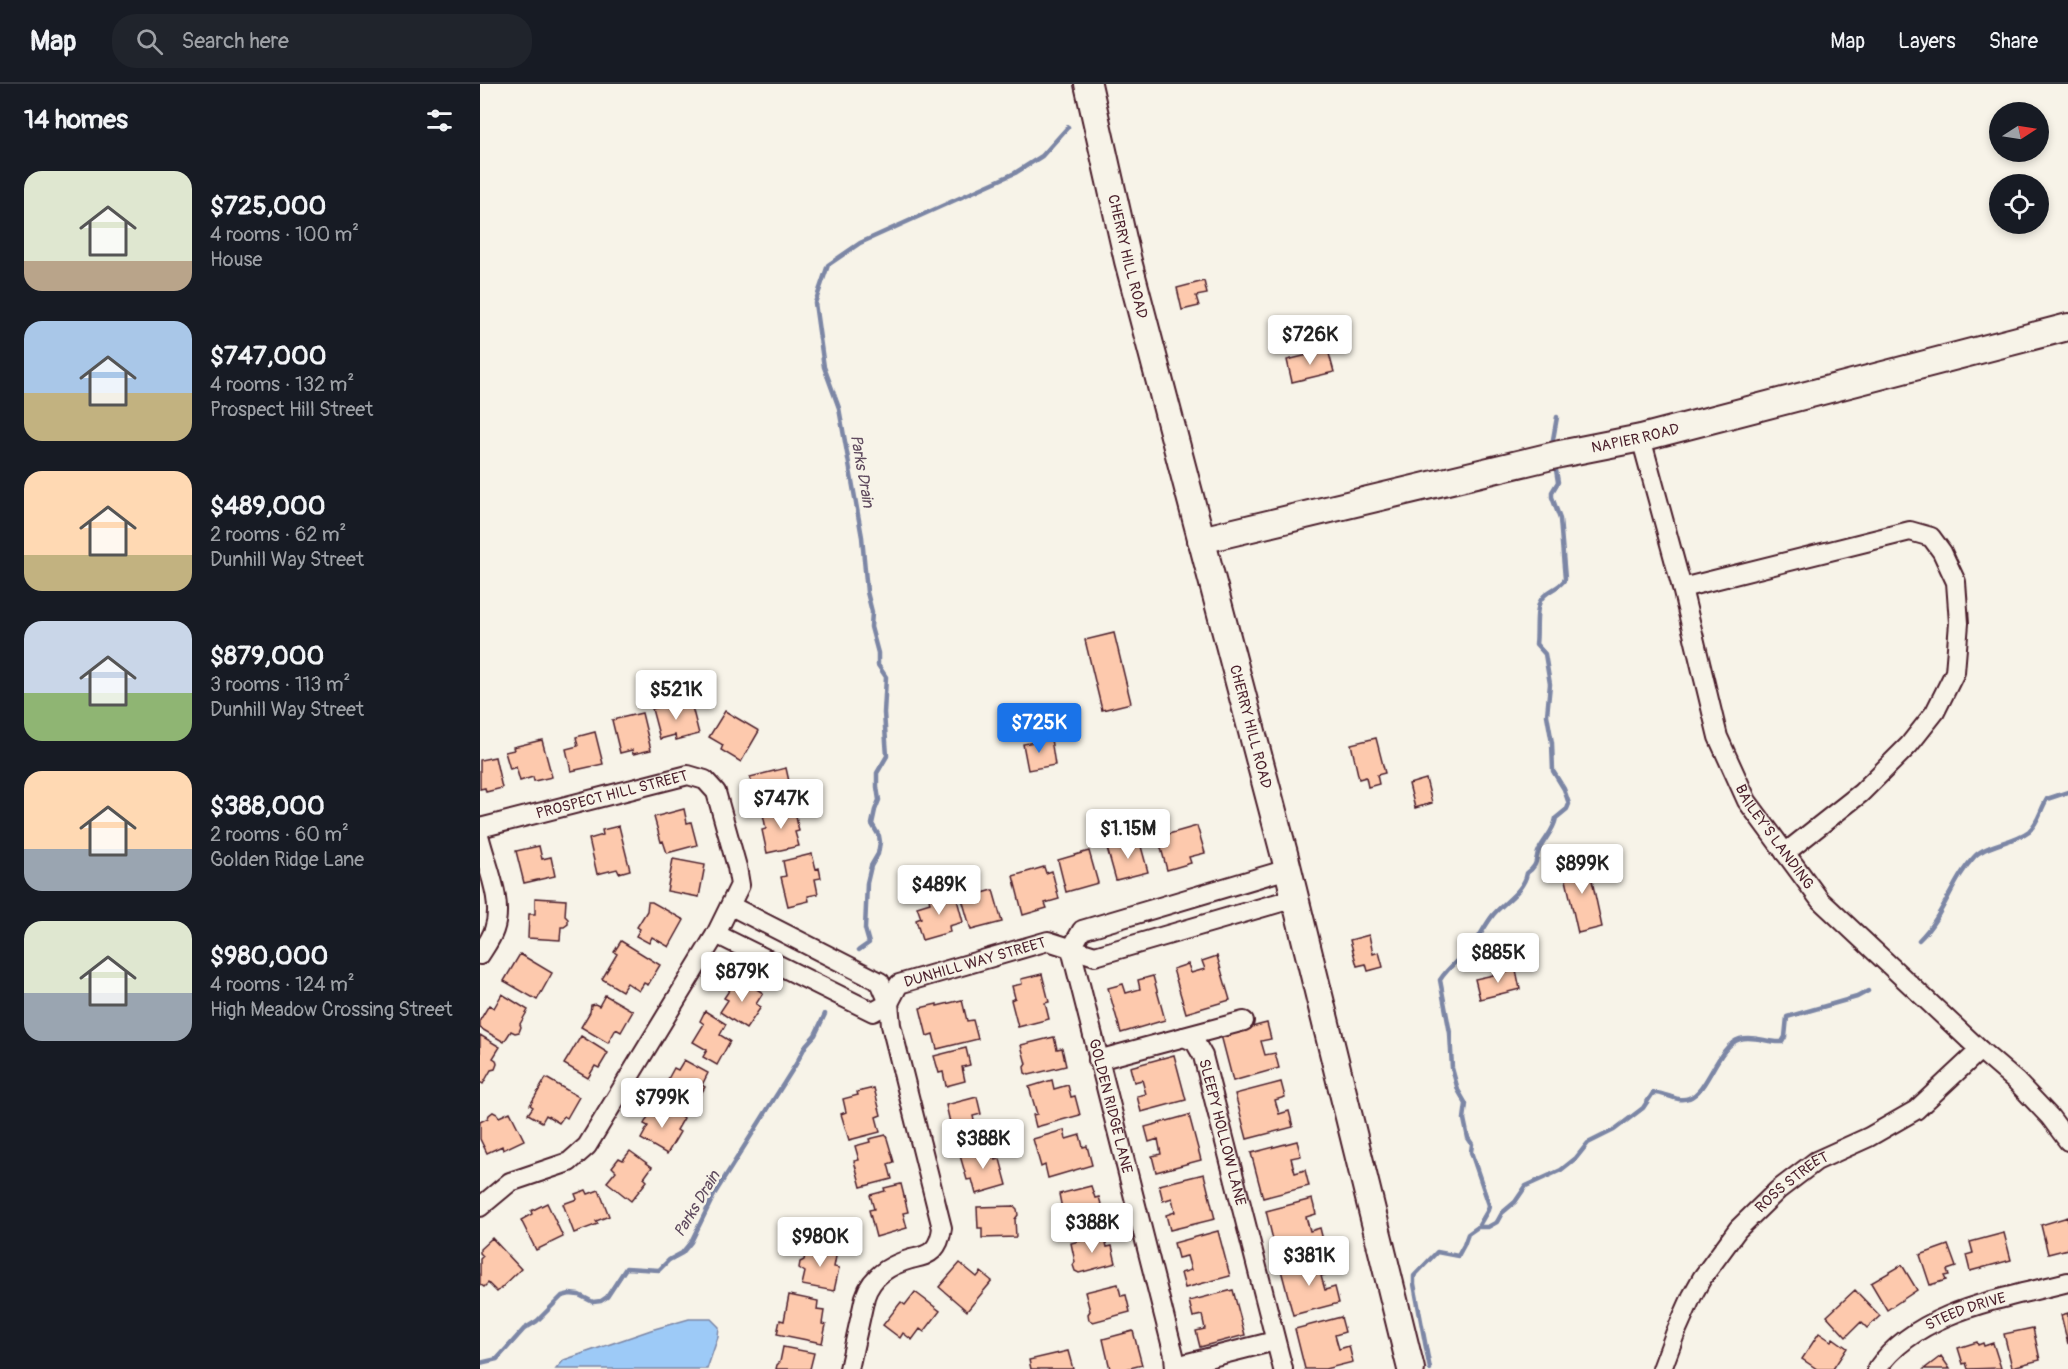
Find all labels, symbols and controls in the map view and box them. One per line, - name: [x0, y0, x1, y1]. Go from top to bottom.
- search box: [112, 14, 532, 68]
- text: Map: [30, 24, 76, 59]
- icon: search: [133, 25, 166, 58]
- text: Search here: [181, 27, 289, 55]
- text: Map: [1830, 28, 1865, 55]
- text: Layers: [1898, 28, 1956, 55]
- text: Share: [1989, 28, 2038, 55]
- north arrow: [1989, 102, 2049, 162]
- map controls: [1989, 102, 2049, 234]
- text: 14 homes: [24, 104, 128, 136]
- icon: filters: [423, 104, 456, 137]
- button: locate: [1989, 174, 2049, 234]
- text: $725,000: [210, 190, 326, 222]
- street label: CHERRY HILL ROAD: [1104, 192, 1152, 321]
- icon: home: [72, 195, 144, 267]
- text: 4 rooms · 100 m²: [210, 222, 359, 247]
- text: House: [210, 247, 262, 272]
- pin: $726K: [1268, 315, 1352, 366]
- text: $726K: [1282, 322, 1338, 347]
- text: $747,000: [210, 340, 327, 372]
- icon: home: [72, 345, 144, 417]
- text: 4 rooms · 132 m²: [210, 372, 354, 397]
- text: Prospect Hill Street: [210, 397, 373, 422]
- street label: NAPIER ROAD: [1590, 419, 1681, 457]
- water label: Parks Drain: [846, 433, 878, 510]
- text: $489,000: [210, 490, 326, 522]
- icon: home: [72, 495, 144, 567]
- text: 2 rooms · 62 m²: [210, 522, 346, 547]
- text: Dunhill Way Street: [210, 547, 364, 572]
- text: $879,000: [210, 640, 324, 672]
- icon: home: [72, 645, 144, 717]
- street label: CHERRY HILL ROAD: [1225, 663, 1276, 791]
- pin: $521K: [634, 670, 718, 721]
- text: 3 rooms · 113 m²: [210, 672, 350, 697]
- text: $521K: [650, 677, 702, 702]
- text: Dunhill Way Street: [210, 697, 364, 722]
- pin: $725K: [997, 703, 1081, 754]
- text: $725K: [1011, 710, 1067, 735]
- street label: PROSPECT HILL STREET: [534, 766, 690, 823]
- pin: $747K: [739, 779, 823, 830]
- street label: BAILEY'S LANDING: [1731, 781, 1818, 893]
- text: $747K: [753, 786, 809, 811]
- text: $388,000: [210, 790, 325, 822]
- icon: home: [72, 795, 144, 867]
- pin: $1.15M: [1079, 809, 1177, 860]
- text: $1.15M: [1100, 816, 1156, 841]
- text: 2 rooms · 60 m²: [210, 822, 349, 847]
- pin: $899K: [1540, 844, 1624, 895]
- text: Golden Ridge Lane: [210, 847, 364, 872]
- text: $899K: [1555, 851, 1609, 876]
- pin: $489K: [897, 865, 981, 916]
- text: $489K: [912, 872, 966, 897]
- street label: DUNHILL WAY STREET: [902, 933, 1048, 992]
- pin: $885K: [1456, 933, 1540, 984]
- text: $980,000: [210, 940, 328, 972]
- text: $885K: [1471, 940, 1525, 965]
- icon: home: [72, 945, 144, 1017]
- pin: $879K: [700, 952, 784, 1003]
- text: $879K: [715, 959, 769, 984]
- text: 4 rooms · 124 m²: [210, 972, 355, 997]
- text: High Meadow Crossing Street: [210, 997, 453, 1022]
- street label: GOLDEN RIDGE LANE: [1085, 1037, 1137, 1176]
- street label: SLEEPY HOLLOW LANE: [1195, 1057, 1250, 1208]
- pin: $799K: [620, 1078, 704, 1129]
- text: $799K: [635, 1085, 689, 1110]
- pin: $388K: [941, 1119, 1025, 1170]
- text: $388K: [956, 1126, 1010, 1151]
- street label: ROSS STREET: [1751, 1147, 1831, 1217]
- water label: Parks Drain: [669, 1167, 725, 1241]
- pin: $388K: [1050, 1203, 1134, 1254]
- text: $388K: [1065, 1210, 1119, 1235]
- pin: $980K: [778, 1217, 862, 1268]
- text: $980K: [792, 1224, 848, 1249]
- pin: $381K: [1267, 1236, 1351, 1287]
- text: $381K: [1283, 1243, 1335, 1268]
- street label: STEED DRIVE: [1922, 1288, 2008, 1335]

